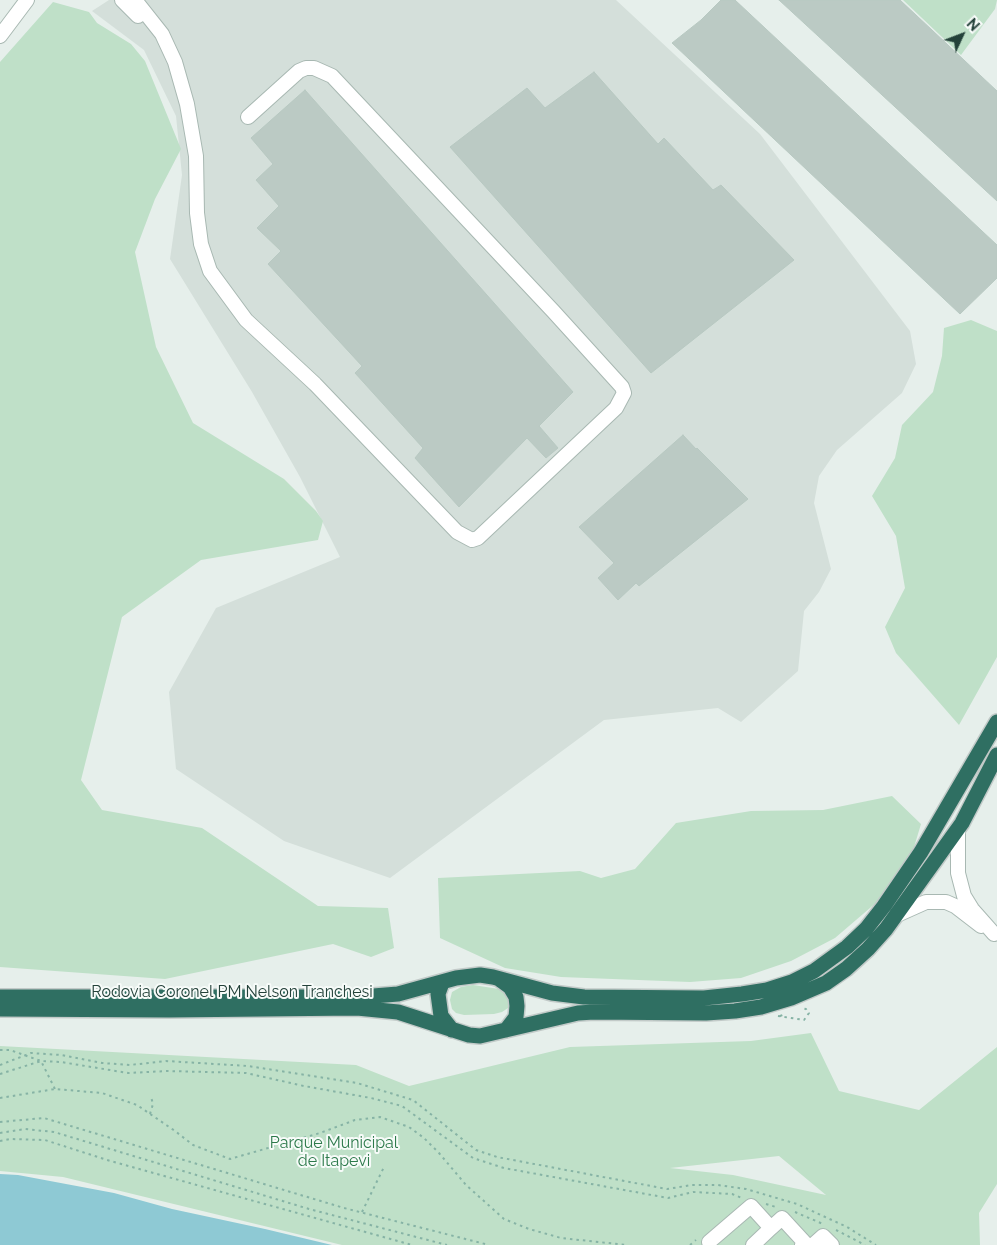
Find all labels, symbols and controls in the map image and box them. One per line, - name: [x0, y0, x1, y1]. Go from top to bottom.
- north arrow: [937, 10, 987, 60]
- text: N: [963, 15, 982, 34]
- street label: Rodovia Coronel PM Nelson Tranchesi: [91, 982, 373, 1002]
- park label: Parque Municipal de Itapevi: [270, 1133, 398, 1171]

